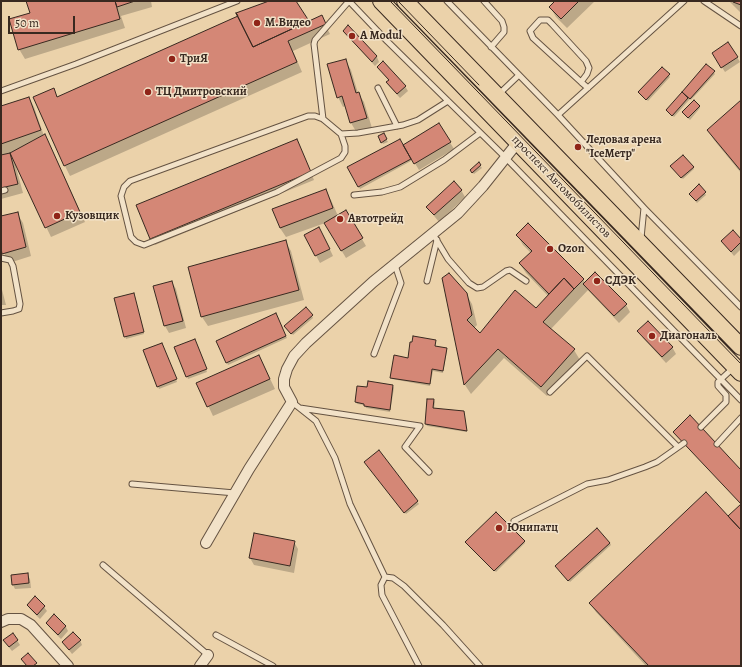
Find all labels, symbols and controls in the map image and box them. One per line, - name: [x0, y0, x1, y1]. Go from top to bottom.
- scale bar: [10, 8, 77, 34]
- text: 50 m: [15, 15, 39, 31]
- place label: М.Видео: [265, 16, 311, 30]
- marker: М.Видео: [252, 18, 262, 28]
- place label: A Modul: [360, 29, 402, 43]
- marker: A Modul: [347, 31, 357, 41]
- place label: ТриЯ: [180, 52, 208, 66]
- marker: ТриЯ: [167, 54, 177, 64]
- place label: ТЦ Дмитровский: [156, 85, 247, 99]
- marker: ТЦ Дмитровский: [143, 87, 153, 97]
- street label: проспект Автомобилистов: [508, 133, 614, 241]
- place label: Ледовая арена "IceМетр": [586, 133, 662, 161]
- marker: Ледовая арена "IceМетр": [573, 142, 583, 152]
- place label: Кузовщик: [65, 209, 119, 223]
- marker: Кузовщик: [52, 211, 62, 221]
- place label: Автотрейд: [348, 212, 403, 226]
- marker: Автотрейд: [335, 214, 345, 224]
- place label: Ozon: [558, 242, 585, 256]
- marker: Ozon: [545, 244, 555, 254]
- place label: СДЭК: [605, 274, 636, 288]
- marker: СДЭК: [592, 276, 602, 286]
- place label: Диагональ: [660, 329, 717, 343]
- marker: Диагональ: [647, 331, 657, 341]
- place label: Юнипатц: [507, 521, 558, 535]
- marker: Юнипатц: [494, 523, 504, 533]

